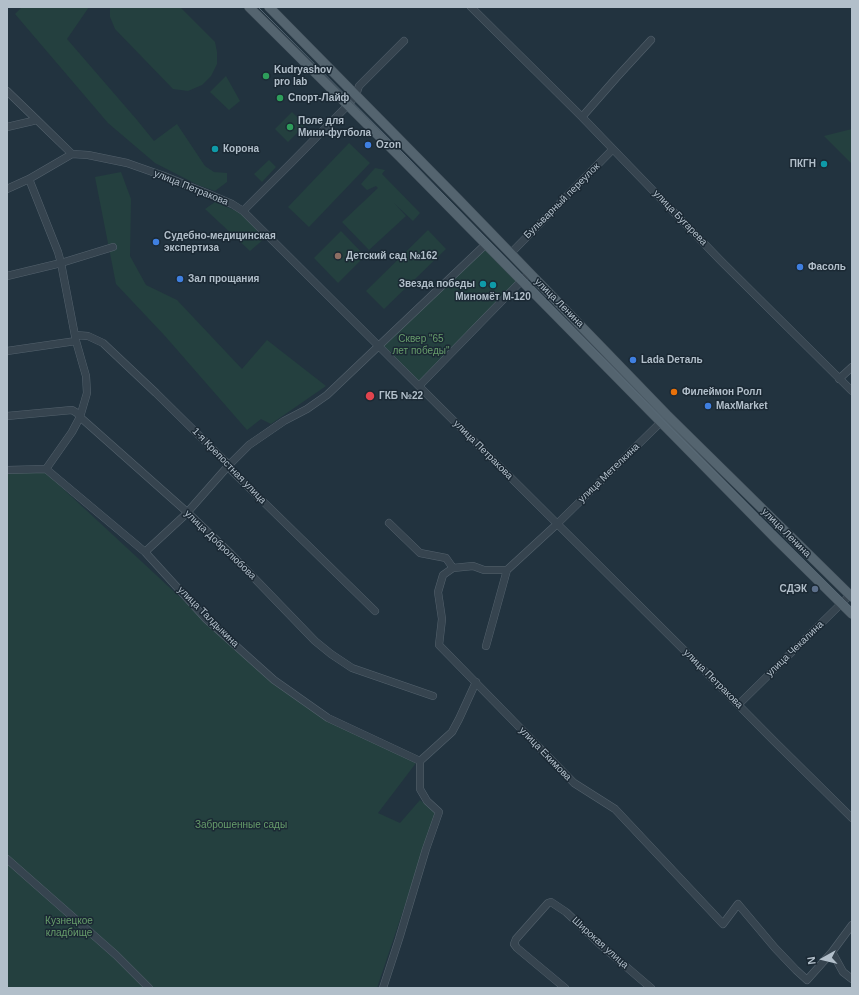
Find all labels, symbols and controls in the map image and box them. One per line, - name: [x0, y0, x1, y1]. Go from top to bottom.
- place label: Kudryashov pro lab: [274, 64, 332, 88]
- marker: Kudryashov pro lab: [261, 71, 271, 81]
- place label: Спорт-Лайф: [288, 92, 349, 104]
- marker: Спорт-Лайф: [275, 93, 285, 103]
- place label: Поле для Мини-футбола: [298, 115, 371, 138]
- marker: Поле для Мини-футбола: [285, 122, 295, 132]
- place label: Ozon: [376, 139, 401, 151]
- marker: Ozon: [363, 140, 373, 150]
- place label: Корона: [223, 143, 259, 155]
- marker: Корона: [210, 144, 220, 154]
- place label: ПКГН: [790, 158, 816, 170]
- marker: ПКГН: [819, 159, 829, 169]
- street label: Бульварный переулок: [522, 161, 602, 241]
- street label: улица Петракова: [152, 168, 230, 208]
- street label: улица Бугарева: [651, 188, 709, 248]
- place label: Судебно-медицинская экспертиза: [164, 230, 276, 254]
- marker: Судебно-медицинская экспертиза: [151, 237, 161, 247]
- place label: Детский сад №162: [346, 250, 437, 262]
- marker: Детский сад №162: [333, 251, 343, 261]
- place label: Фасоль: [808, 261, 846, 273]
- marker: Фасоль: [795, 262, 805, 272]
- place label: Зал прощания: [188, 273, 259, 285]
- marker: Зал прощания: [175, 274, 185, 284]
- street label: улица Ленина: [532, 276, 586, 330]
- place label: Звезда победы: [399, 278, 475, 290]
- marker: Звезда победы: [478, 279, 488, 289]
- marker: Миномёт М-120: [488, 280, 498, 290]
- place label: Миномёт М-120: [455, 291, 531, 303]
- park label: Сквер "65 лет победы": [393, 333, 449, 356]
- place label: Lada Dеталь: [641, 354, 703, 366]
- marker: Lada Dеталь: [628, 355, 638, 365]
- place label: Филеймон Ролл: [682, 386, 762, 398]
- marker: Филеймон Ролл: [669, 387, 679, 397]
- marker: ГКБ №22: [364, 390, 376, 402]
- place label: ГКБ №22: [379, 390, 423, 402]
- place label: MaxMarket: [716, 400, 768, 412]
- marker: MaxMarket: [703, 401, 713, 411]
- street label: улица Петракова: [451, 418, 515, 482]
- street label: 1-я Крепостная улица: [189, 425, 269, 507]
- street label: улица Метелкина: [576, 441, 642, 505]
- street label: улица Ленина: [759, 506, 813, 560]
- street label: улица Добролюбова: [182, 508, 258, 582]
- place label: СДЭК: [780, 583, 807, 595]
- street label: улица Талдыкина: [175, 584, 241, 650]
- marker: СДЭК: [810, 584, 820, 594]
- street label: улица Чекалина: [764, 619, 826, 679]
- street label: улица Петракова: [681, 647, 745, 711]
- street label: улица Екимова: [516, 725, 574, 783]
- park label: Заброшенные сады: [195, 819, 287, 831]
- park label: Кузнецкое кладбище: [45, 915, 93, 938]
- street label: Широкая улица: [569, 915, 631, 971]
- north arrow: [803, 939, 843, 979]
- text: N: [805, 956, 818, 965]

